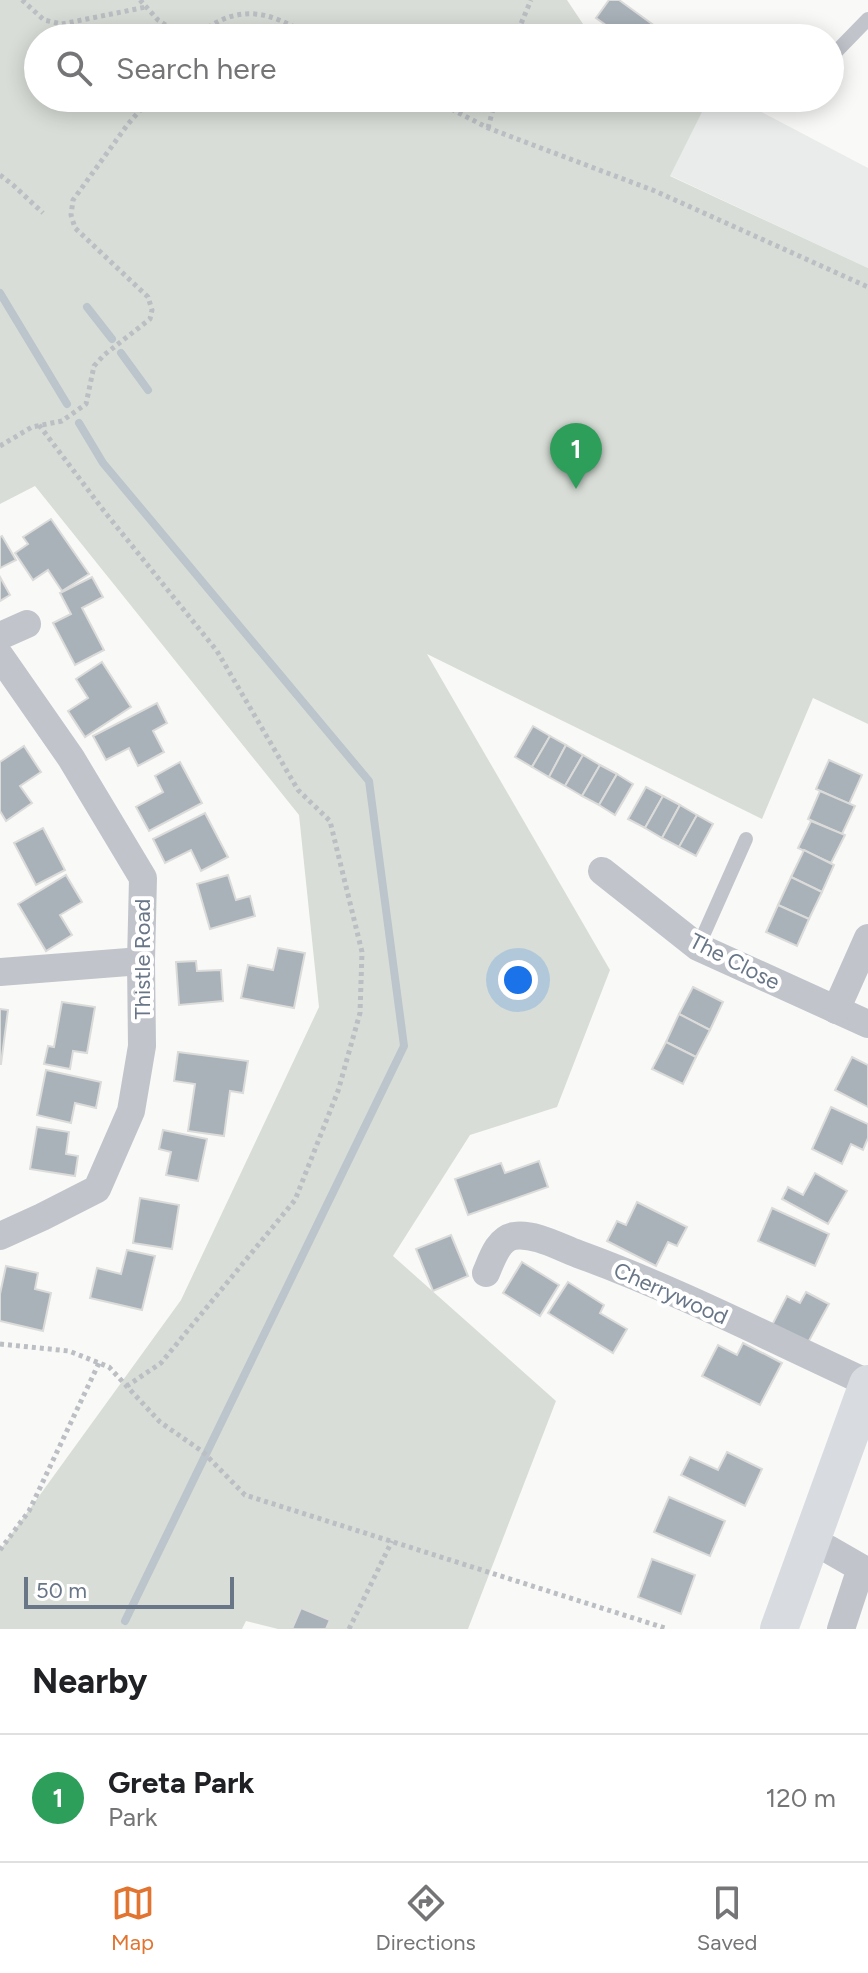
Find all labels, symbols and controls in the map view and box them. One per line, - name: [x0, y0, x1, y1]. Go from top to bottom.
- search box: [24, 24, 844, 112]
- icon: search: [52, 46, 96, 90]
- text: Search here: [116, 50, 276, 87]
- pin: 1: [550, 423, 602, 489]
- street label: Thistle Road: [129, 898, 156, 1020]
- street label: The Close: [685, 927, 784, 996]
- your location: [498, 960, 538, 1000]
- street label: Cherrywood: [610, 1256, 732, 1331]
- scale bar: [24, 1573, 234, 1609]
- text: 50 m: [36, 1577, 87, 1604]
- text: Nearby: [32, 1661, 147, 1702]
- text: Greta Park: [108, 1764, 255, 1801]
- text: 1: [53, 1782, 63, 1814]
- text: 120 m: [766, 1782, 836, 1814]
- text: Park: [108, 1801, 157, 1833]
- tab: Map: [111, 1881, 155, 1956]
- tab: Directions: [376, 1881, 476, 1956]
- tab: Saved: [697, 1881, 757, 1956]

